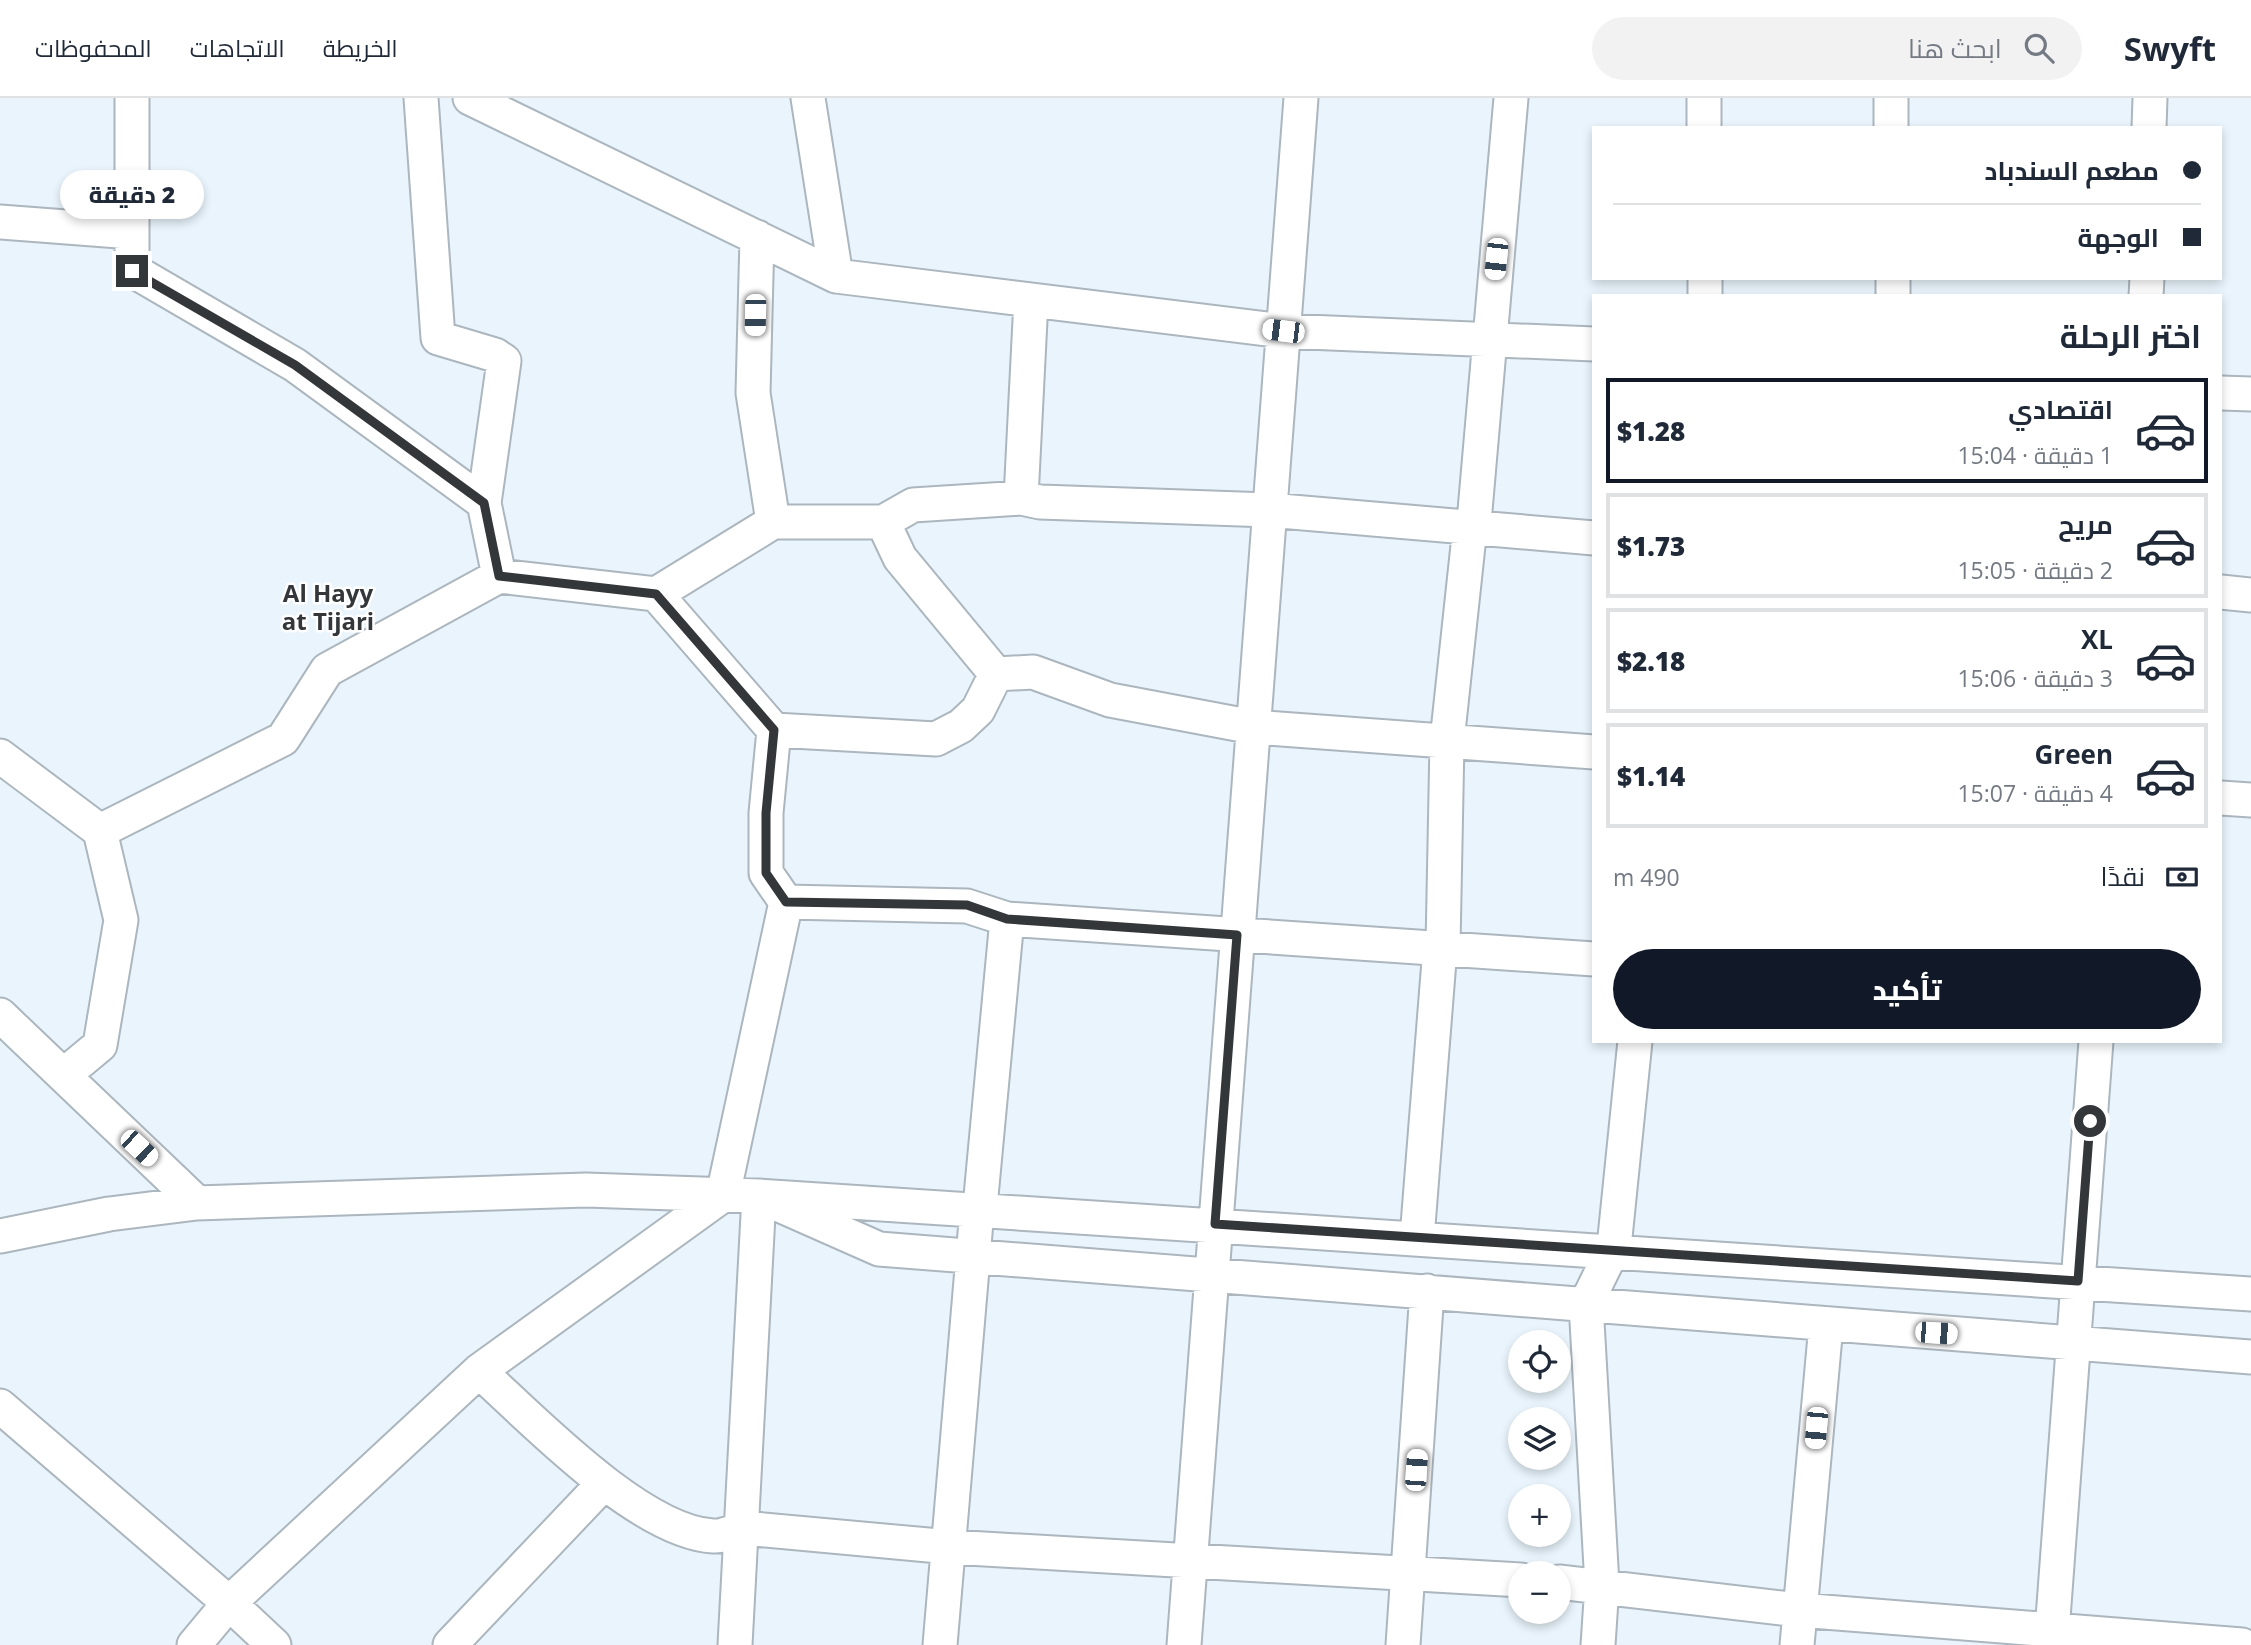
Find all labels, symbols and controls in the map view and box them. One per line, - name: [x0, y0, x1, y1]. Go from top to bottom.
- search box: [1592, 17, 2082, 80]
- text: Swyft: [2124, 26, 2216, 71]
- icon: search: [2020, 29, 2058, 67]
- text: ابحث هنا: [1908, 30, 2002, 66]
- text: المحفوظات: [35, 31, 152, 64]
- text: الاتجاهات: [190, 31, 285, 64]
- text: الخريطة: [323, 31, 398, 64]
- text: مطعم السندباد: [1985, 152, 2159, 188]
- callout: 2 دقيقة: [60, 170, 204, 218]
- text: 2 دقيقة: [89, 178, 175, 210]
- text: الوجهة: [2078, 219, 2159, 255]
- car: [1484, 237, 1509, 281]
- route end: [116, 255, 148, 287]
- car: [745, 294, 766, 336]
- text: اختر الرحلة: [2060, 314, 2201, 357]
- car: [1261, 318, 1306, 344]
- text: اقتصادي: [2008, 391, 2113, 427]
- icon: car: [2134, 399, 2197, 462]
- text: $1.28: [1617, 413, 1685, 449]
- text: 1 دقيقة · 15:04: [1957, 439, 2113, 471]
- text: مريح: [2058, 506, 2113, 542]
- icon: car: [2134, 514, 2197, 577]
- text: $1.73: [1617, 528, 1685, 564]
- text: 2 دقيقة · 15:05: [1957, 554, 2113, 586]
- district label: Al Hayy at Tijari: [282, 576, 374, 637]
- text: XL: [2081, 621, 2113, 657]
- icon: car: [2134, 629, 2197, 692]
- text: $2.18: [1617, 643, 1685, 679]
- text: 3 دقيقة · 15:06: [1957, 662, 2113, 694]
- text: Green: [2035, 736, 2113, 772]
- icon: car: [2134, 744, 2197, 807]
- text: $1.14: [1617, 758, 1685, 794]
- text: 4 دقيقة · 15:07: [1957, 777, 2113, 809]
- text: نقدًا: [2101, 858, 2145, 894]
- icon: cash: [2163, 858, 2201, 896]
- text: 490 m: [1613, 861, 1680, 893]
- button: تأكيد: [1613, 949, 2201, 1029]
- route start: [2074, 1105, 2106, 1137]
- car: [117, 1126, 162, 1170]
- car: [1915, 1321, 1958, 1345]
- map controls: [1508, 1330, 1571, 1624]
- button: locate: [1508, 1330, 1571, 1393]
- car: [1804, 1406, 1829, 1450]
- button: layers: [1508, 1407, 1571, 1470]
- car: [1405, 1448, 1428, 1492]
- button: +: [1508, 1484, 1571, 1547]
- button: −: [1508, 1561, 1571, 1624]

